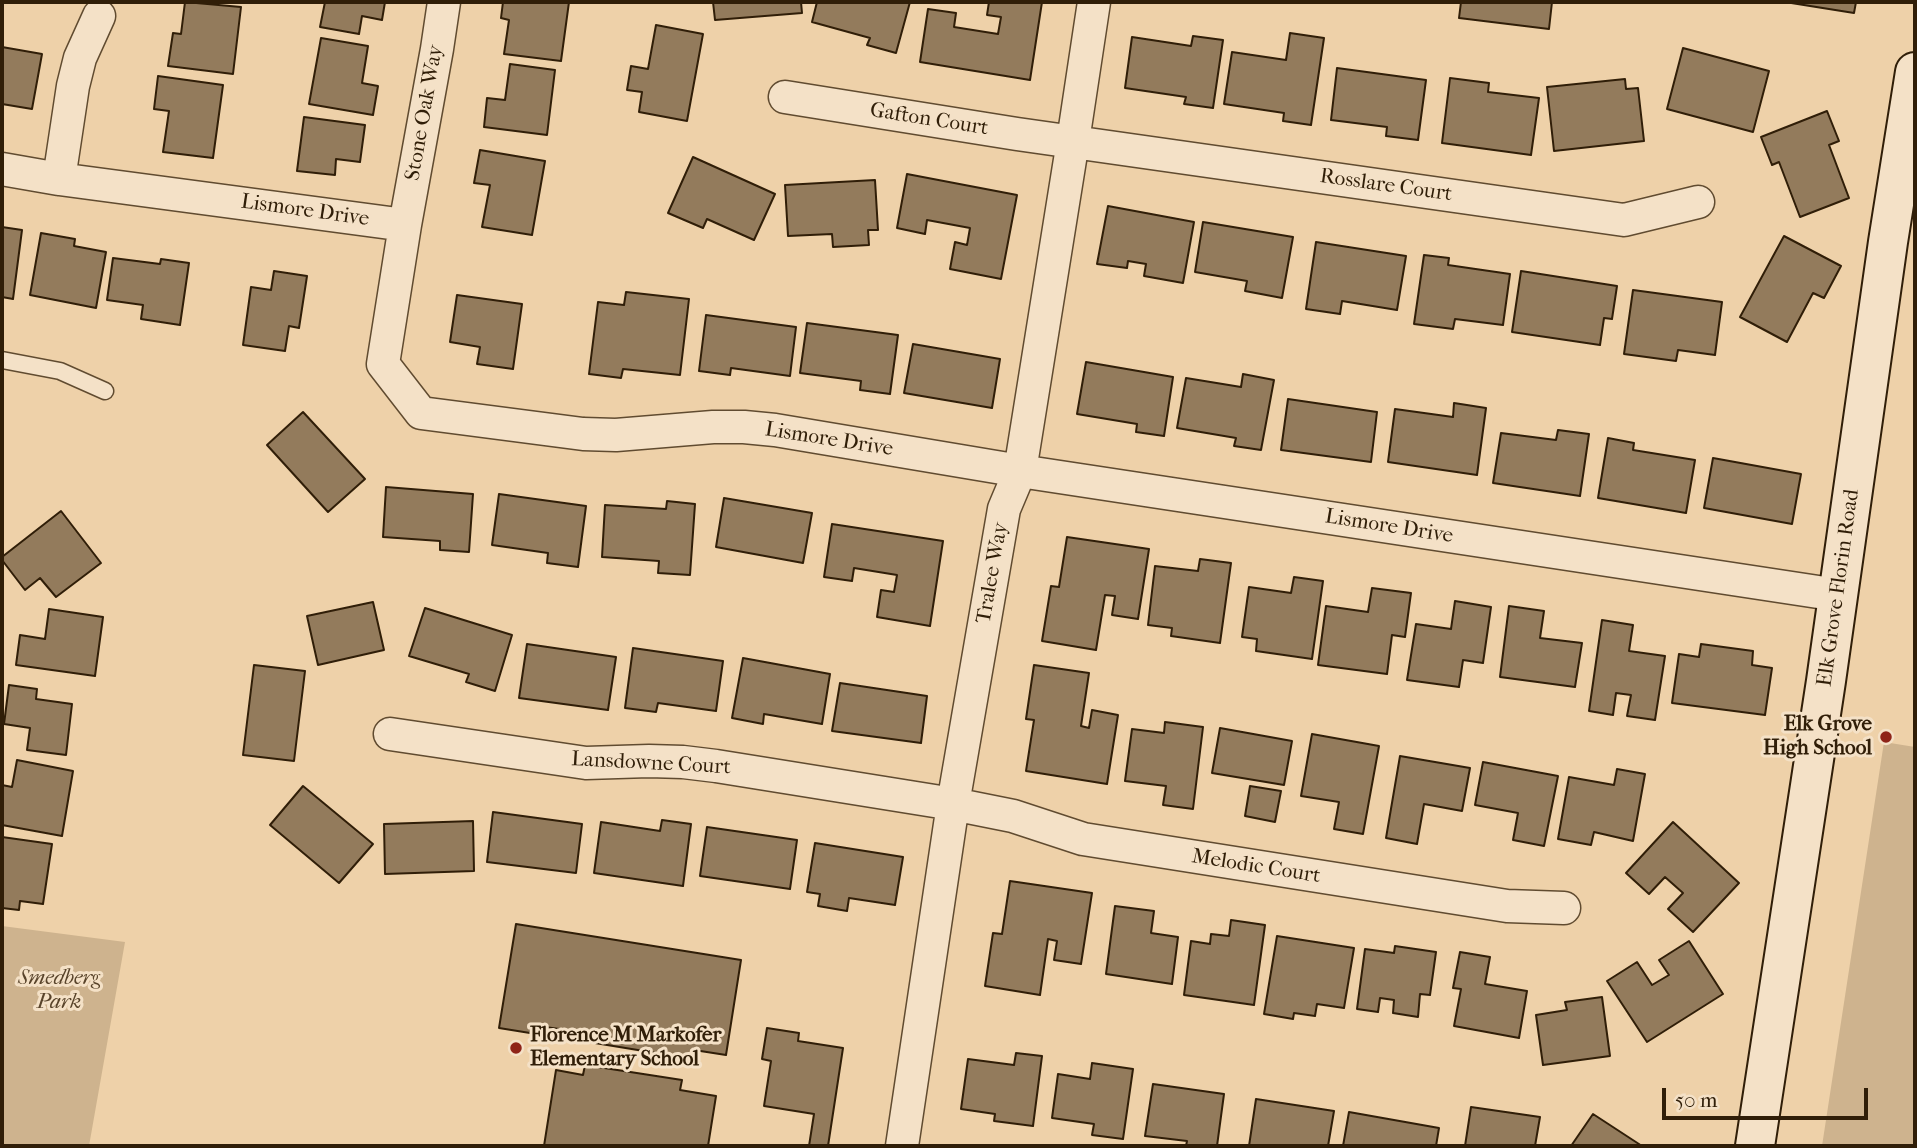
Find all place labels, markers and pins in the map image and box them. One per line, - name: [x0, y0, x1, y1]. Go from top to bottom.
- place label: Elk Grove High School: [1763, 712, 1872, 762]
- marker: Elk Grove High School: [1878, 729, 1894, 745]
- place label: Florence M Markofer Elementary School: [530, 1023, 721, 1073]
- marker: Florence M Markofer Elementary School: [508, 1040, 524, 1056]

